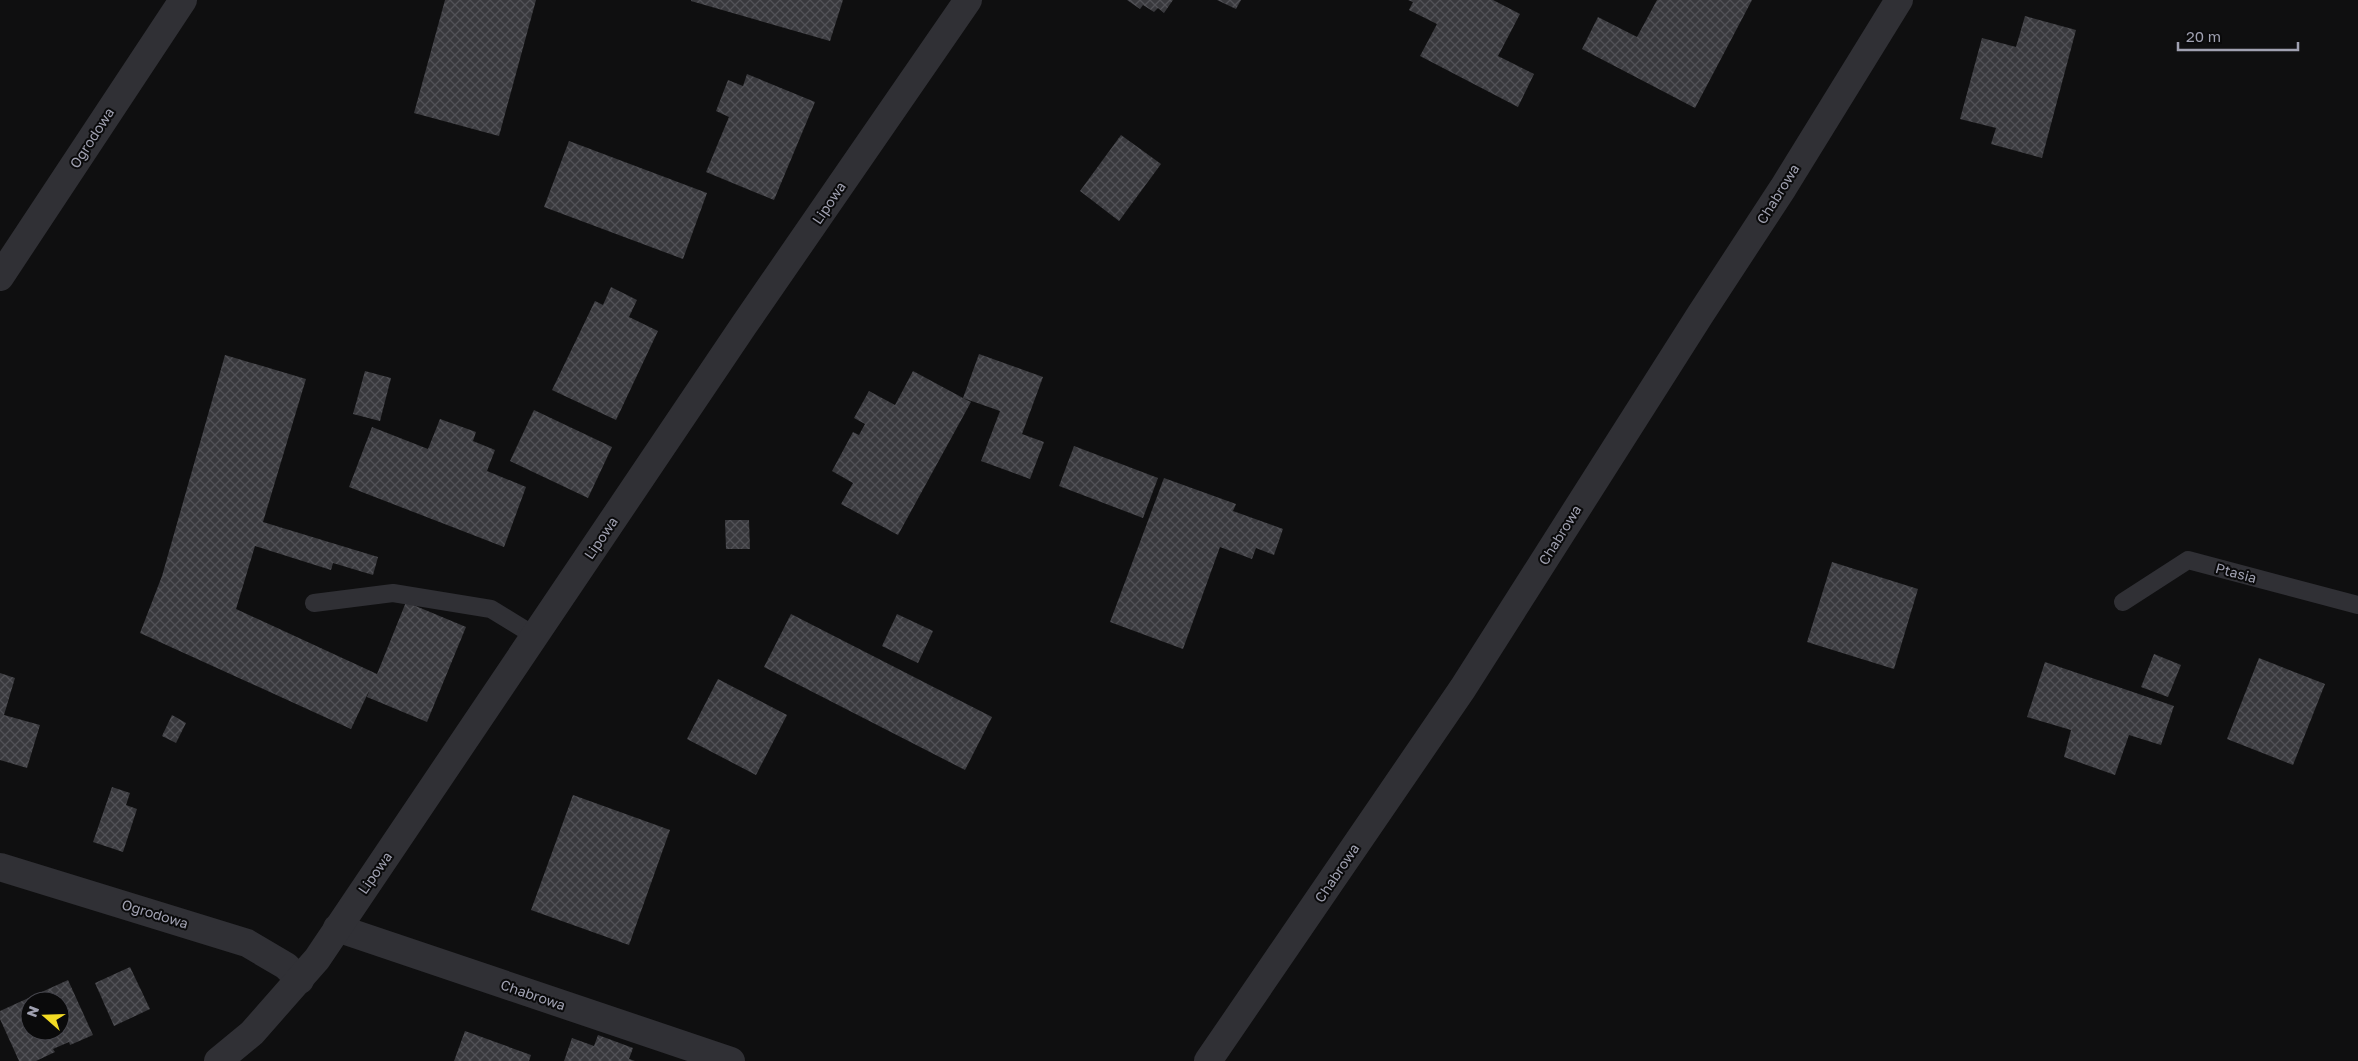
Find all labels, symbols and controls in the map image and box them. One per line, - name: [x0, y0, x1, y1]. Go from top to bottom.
- scale bar: [2178, 20, 2298, 52]
- text: 20 m: [2186, 27, 2221, 45]
- street label: Ogrodowa: [66, 104, 117, 171]
- street label: Chabrowa: [1753, 161, 1803, 227]
- street label: Lipowa: [808, 178, 849, 227]
- street label: Chabrowa: [1535, 502, 1585, 568]
- street label: Lipowa: [580, 513, 621, 562]
- street label: Ptasia: [2214, 559, 2259, 586]
- street label: Chabrowa: [1311, 840, 1362, 905]
- street label: Lipowa: [354, 848, 395, 897]
- street label: Ogrodowa: [120, 895, 190, 932]
- street label: Chabrowa: [499, 976, 568, 1014]
- north arrow: [20, 991, 70, 1041]
- text: N: [23, 1003, 42, 1019]

